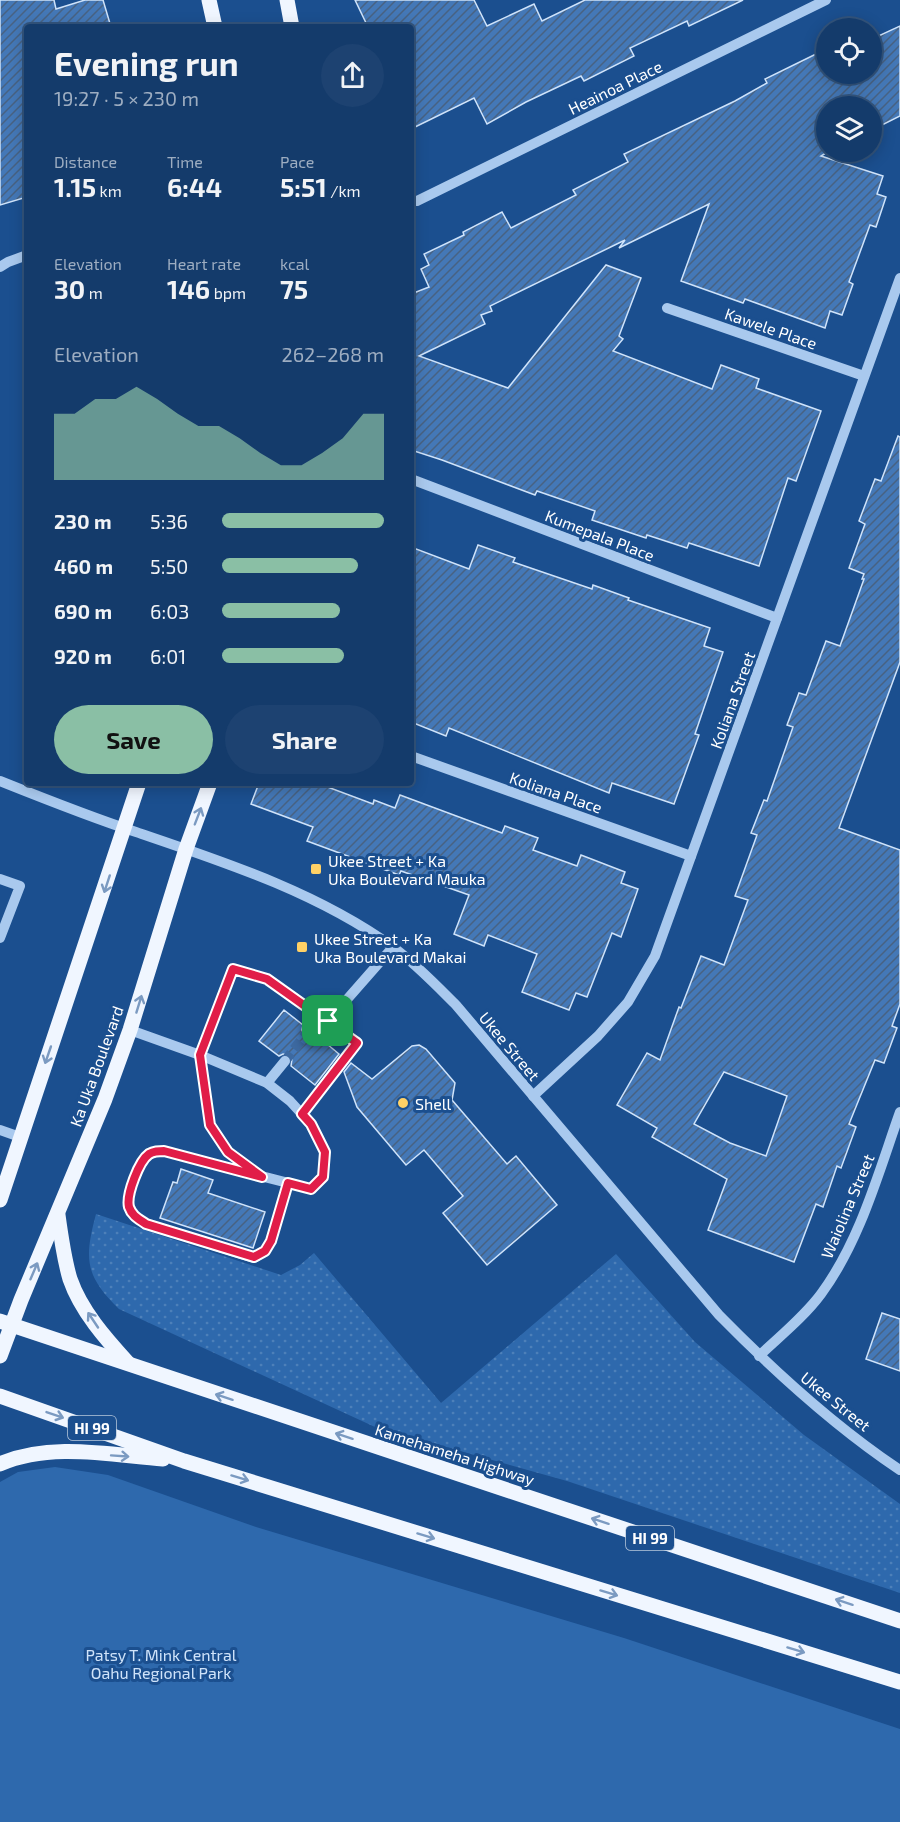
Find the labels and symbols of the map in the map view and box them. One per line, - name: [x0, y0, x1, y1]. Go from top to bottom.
- street label: Heainoa Place: [565, 56, 665, 118]
- street label: Kawele Place: [722, 303, 820, 353]
- street label: Kumepala Place: [543, 505, 657, 565]
- street label: Koliana Street: [706, 649, 758, 751]
- street label: Koliana Place: [507, 767, 605, 817]
- one-way arrow: [194, 807, 205, 826]
- place label: Ukee Street + Ka Uka Boulevard Mauka: [328, 851, 486, 888]
- marker: Ukee Street + Ka Uka Boulevard Mauka: [309, 862, 323, 876]
- one-way arrow: [100, 874, 111, 893]
- place label: Ukee Street + Ka Uka Boulevard Makai: [314, 929, 466, 966]
- marker: Ukee Street + Ka Uka Boulevard Makai: [295, 940, 309, 954]
- one-way arrow: [134, 995, 145, 1014]
- pin: [302, 995, 353, 1046]
- street label: Ka Uka Boulevard: [65, 1003, 127, 1129]
- street label: Ukee Street: [476, 1008, 544, 1084]
- one-way arrow: [42, 1045, 53, 1064]
- place label: Shell: [415, 1094, 452, 1113]
- marker: Shell: [396, 1096, 410, 1110]
- street label: Waiolina Street: [816, 1151, 878, 1261]
- one-way arrow: [29, 1262, 40, 1280]
- one-way arrow: [87, 1312, 100, 1329]
- street label: Ukee Street: [797, 1367, 875, 1435]
- one-way arrow: [215, 1390, 234, 1401]
- one-way arrow: [45, 1411, 64, 1422]
- road number: HI 99: [68, 1416, 116, 1440]
- street label: Kamehameha Highway: [373, 1419, 538, 1489]
- one-way arrow: [335, 1430, 354, 1441]
- one-way arrow: [109, 1451, 129, 1462]
- one-way arrow: [230, 1473, 249, 1484]
- one-way arrow: [591, 1515, 610, 1526]
- road number: HI 99: [626, 1526, 674, 1550]
- one-way arrow: [416, 1531, 435, 1542]
- one-way arrow: [599, 1588, 618, 1599]
- one-way arrow: [836, 1596, 854, 1607]
- park label: Patsy T. Mink Central Oahu Regional Park: [85, 1645, 237, 1682]
- one-way arrow: [786, 1645, 805, 1656]

